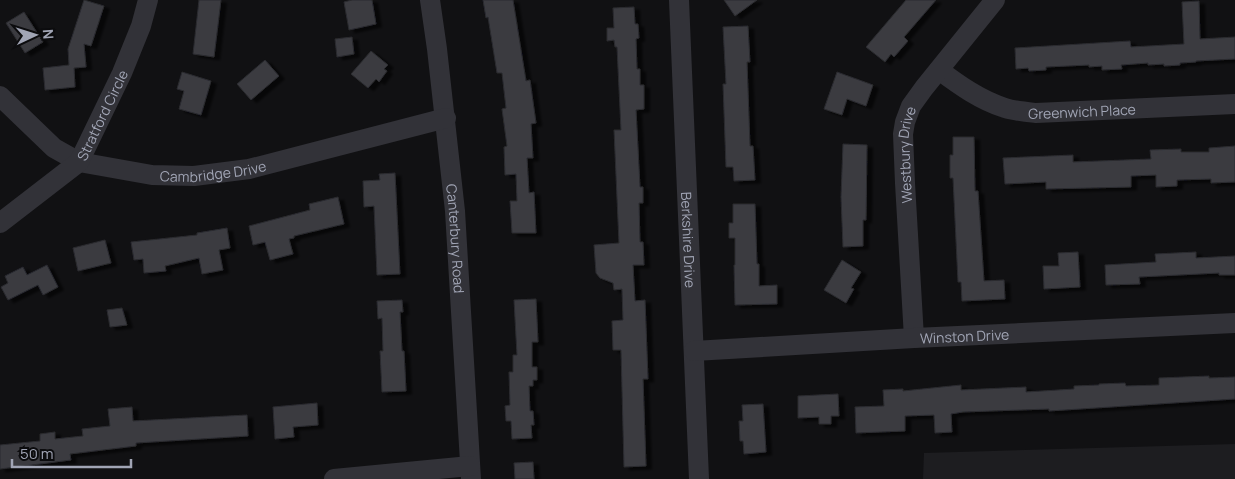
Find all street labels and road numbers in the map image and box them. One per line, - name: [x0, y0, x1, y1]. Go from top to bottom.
- street label: Stratford Circle: [72, 66, 132, 164]
- street label: Greenwich Place: [1027, 99, 1136, 123]
- street label: Westbury Drive: [893, 103, 920, 204]
- street label: Cambridge Drive: [160, 156, 268, 186]
- street label: Canterbury Road: [443, 183, 469, 294]
- street label: Berkshire Drive: [678, 191, 701, 288]
- street label: Winston Drive: [920, 324, 1010, 347]

